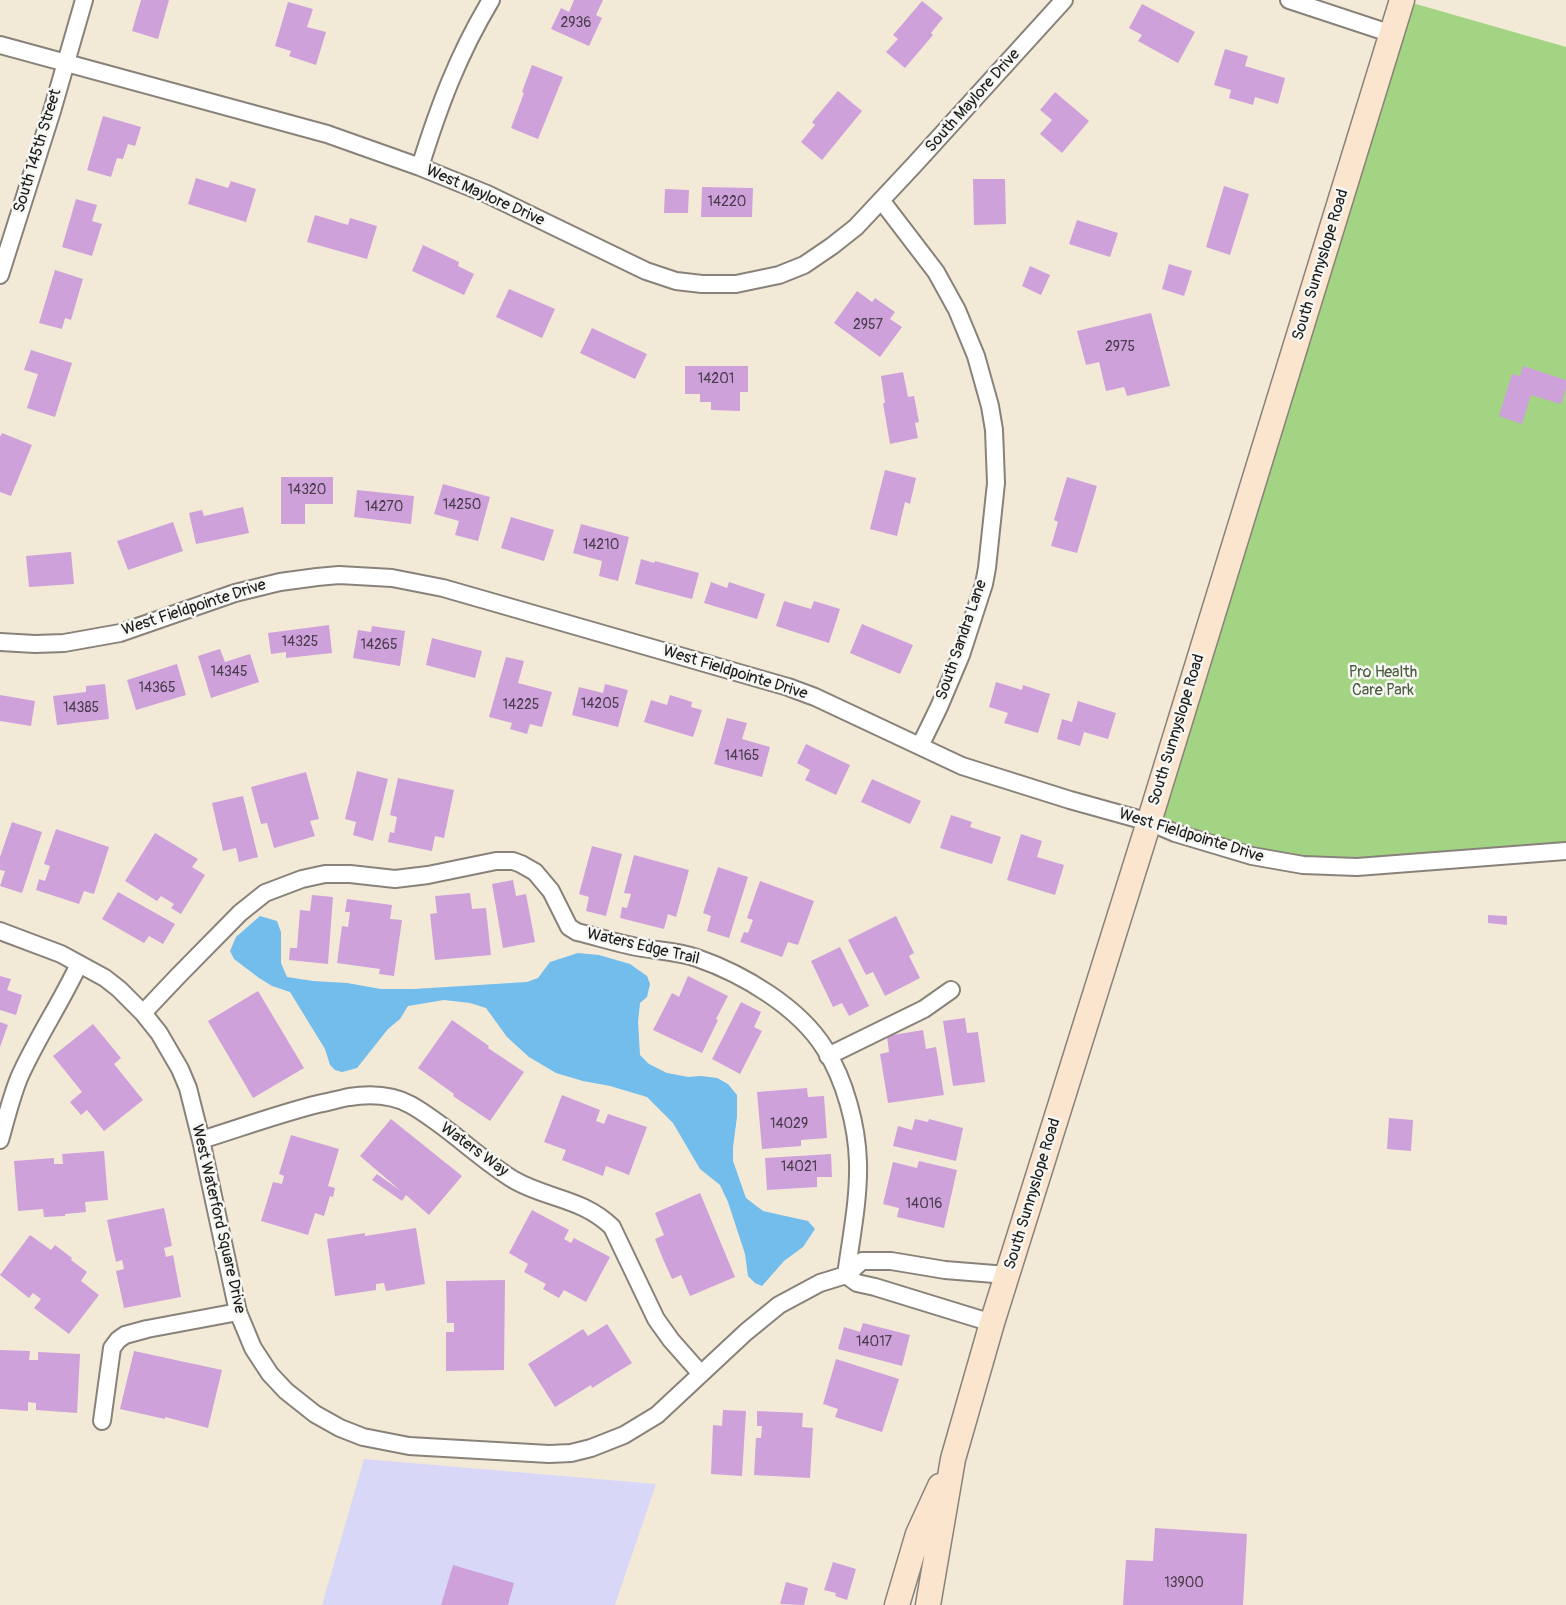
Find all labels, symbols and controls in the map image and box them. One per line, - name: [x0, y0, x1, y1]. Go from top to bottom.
- house number: 2936: [561, 15, 591, 31]
- street label: South Maylore Drive: [922, 45, 1024, 157]
- street label: South 145th Street: [10, 87, 66, 215]
- street label: West Maylore Drive: [423, 161, 547, 231]
- street label: South Sunnyslope Road: [1289, 187, 1353, 343]
- house number: 14220: [708, 194, 746, 210]
- house number: 2957: [853, 317, 883, 333]
- house number: 2975: [1105, 339, 1135, 355]
- house number: 14201: [698, 371, 734, 387]
- house number: 14320: [288, 482, 326, 498]
- house number: 14250: [443, 497, 481, 513]
- house number: 14270: [365, 499, 403, 515]
- house number: 14210: [583, 537, 619, 553]
- street label: West Fieldpointe Drive: [120, 576, 268, 640]
- street label: South Sandra Lane: [932, 577, 992, 703]
- house number: 14325: [282, 634, 318, 650]
- house number: 14265: [360, 637, 398, 653]
- street label: West Fieldpointe Drive: [660, 642, 810, 704]
- street label: South Sunnyslope Road: [1145, 652, 1209, 808]
- park label: Pro Health Care Park: [1349, 663, 1417, 701]
- house number: 14345: [210, 664, 248, 680]
- house number: 14365: [138, 680, 176, 696]
- house number: 14205: [581, 696, 619, 712]
- house number: 14225: [503, 697, 539, 713]
- house number: 14385: [63, 700, 99, 716]
- house number: 14165: [725, 748, 759, 764]
- street label: West Fieldpointe Drive: [1116, 805, 1266, 867]
- street label: Waters Edge Trail: [585, 925, 701, 969]
- house number: 14029: [770, 1116, 808, 1132]
- street label: South Sunnyslope Road: [1001, 1116, 1065, 1272]
- street label: Waters Way: [436, 1119, 512, 1181]
- street label: West Waterford Square Drive: [187, 1123, 249, 1315]
- house number: 14021: [781, 1159, 817, 1175]
- house number: 14016: [906, 1196, 942, 1212]
- house number: 14017: [856, 1334, 892, 1350]
- house number: 13900: [1164, 1575, 1204, 1591]

